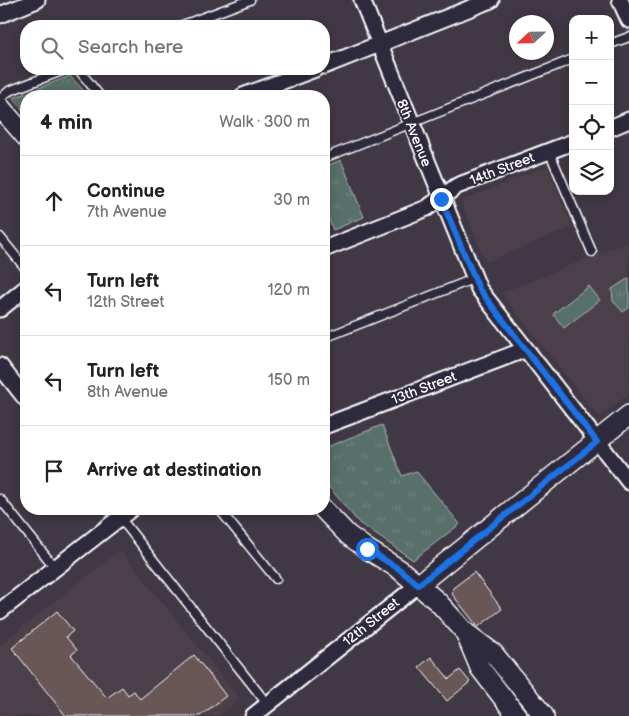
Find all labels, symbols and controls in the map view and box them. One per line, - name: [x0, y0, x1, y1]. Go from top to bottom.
- north arrow: [509, 15, 554, 60]
- map controls: [569, 15, 614, 195]
- button: +: [569, 15, 614, 60]
- search box: [20, 20, 330, 75]
- icon: search: [38, 34, 66, 62]
- text: Search here: [78, 36, 183, 59]
- button: −: [569, 60, 614, 105]
- street label: 8th Avenue: [393, 97, 435, 169]
- button: locate: [569, 105, 614, 150]
- text: 4 min: [40, 110, 93, 135]
- text: Walk · 300 m: [219, 113, 310, 132]
- street label: 14th Street: [467, 149, 537, 189]
- button: layers: [569, 150, 614, 195]
- text: Continue: [87, 180, 165, 203]
- icon: ahead: [40, 187, 68, 215]
- route end: [430, 188, 453, 211]
- text: 30 m: [273, 191, 310, 210]
- text: 7th Avenue: [87, 203, 167, 222]
- text: Turn left: [87, 270, 159, 293]
- icon: left: [40, 277, 68, 305]
- text: 120 m: [267, 281, 310, 300]
- text: 12th Street: [87, 293, 164, 312]
- text: Turn left: [87, 360, 159, 383]
- icon: left: [40, 367, 68, 395]
- street label: 13th Street: [389, 368, 459, 408]
- text: 150 m: [268, 371, 310, 390]
- text: 8th Avenue: [87, 383, 168, 402]
- icon: arrive: [40, 457, 68, 485]
- text: Arrive at destination: [87, 459, 262, 482]
- route start: [356, 538, 379, 561]
- street label: 12th Street: [339, 594, 403, 650]

